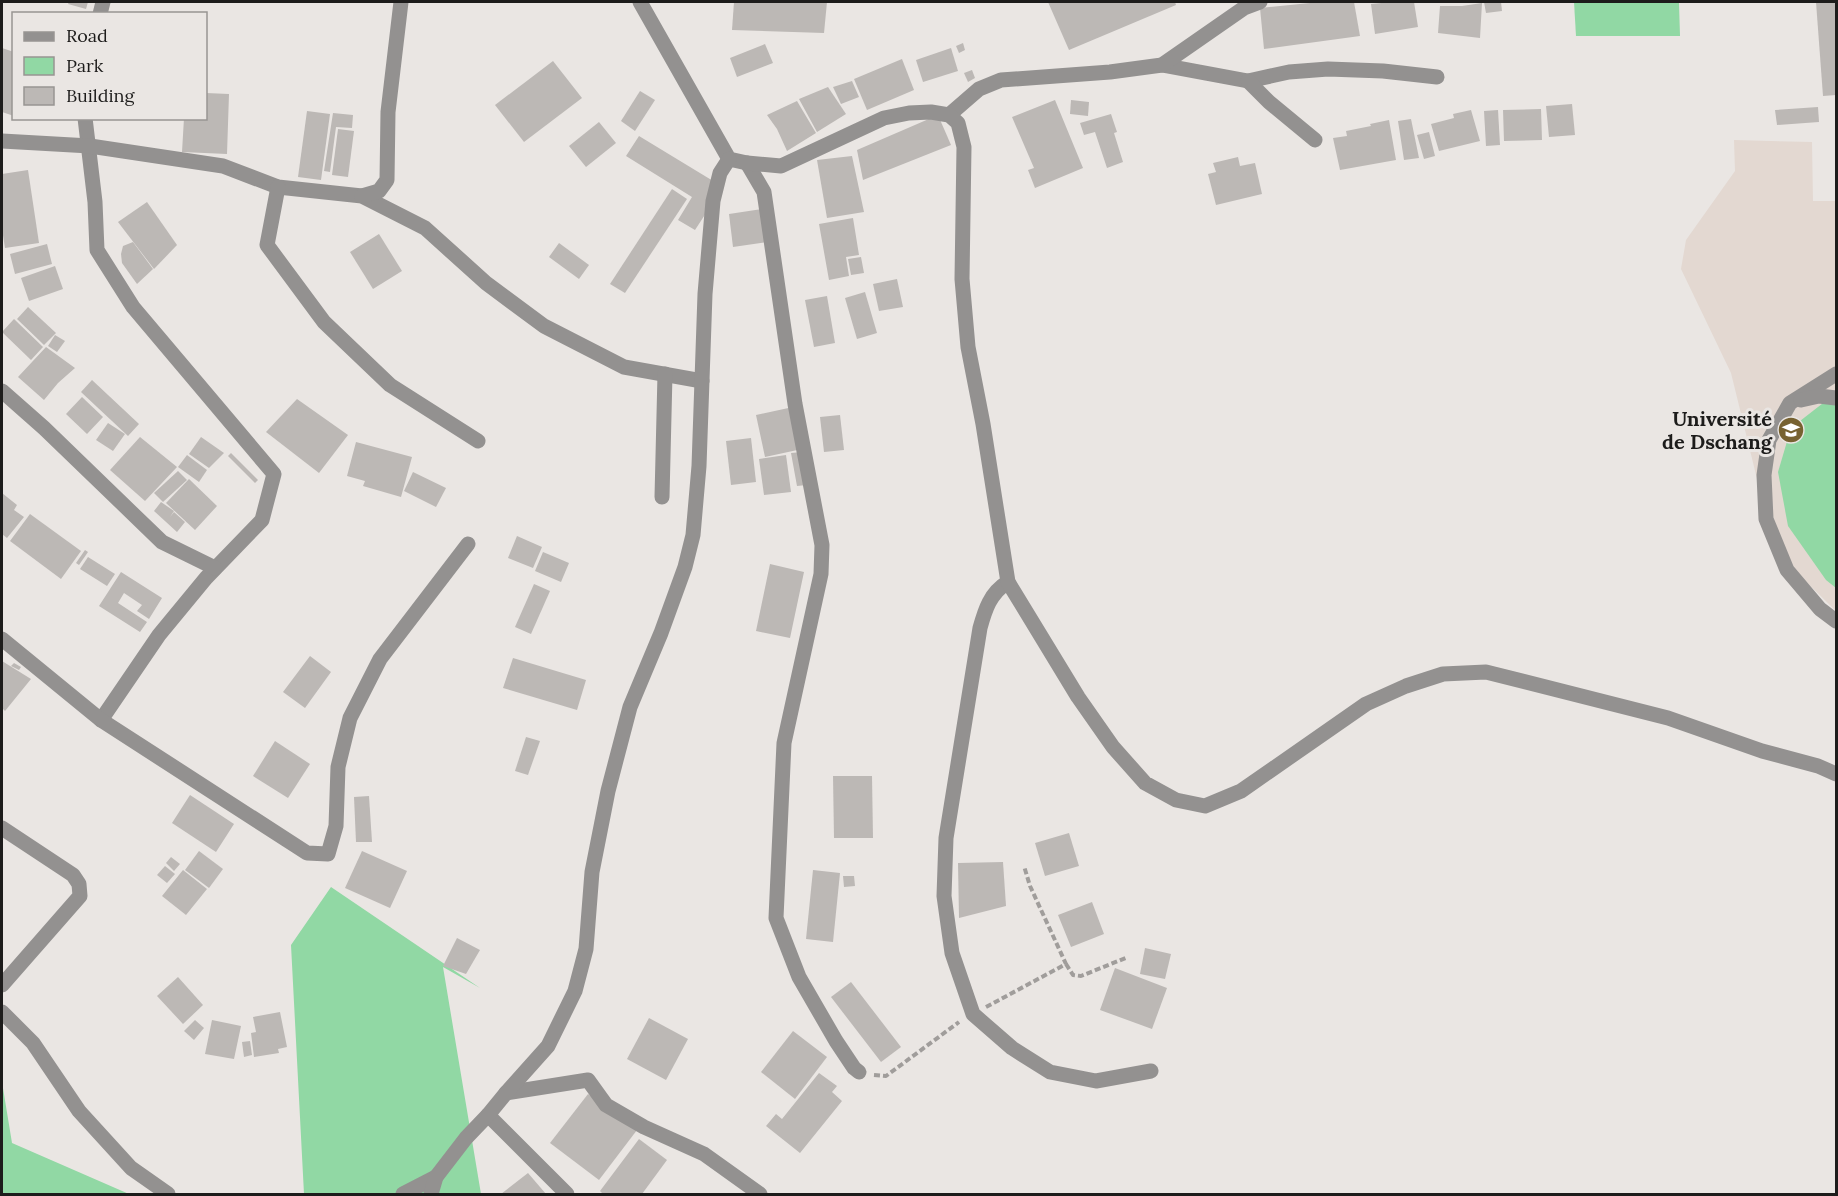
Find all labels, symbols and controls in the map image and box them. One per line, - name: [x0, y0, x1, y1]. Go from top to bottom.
- legend: [12, 12, 207, 120]
- text: Road: [66, 24, 108, 47]
- text: Park: [66, 54, 104, 77]
- text: Building: [66, 84, 136, 107]
- place label: Université de Dschang: [1662, 406, 1773, 454]
- school or university icon: Université de Dschang: [1776, 415, 1806, 445]

